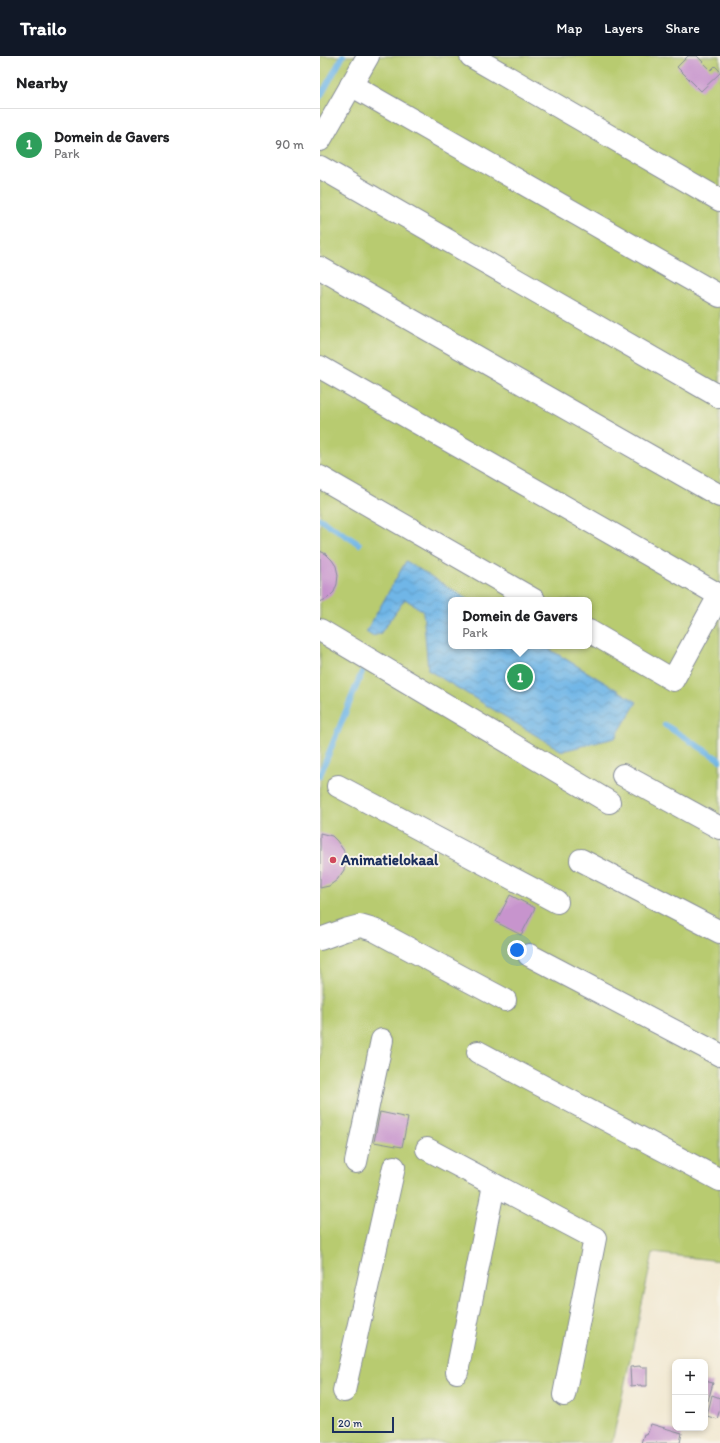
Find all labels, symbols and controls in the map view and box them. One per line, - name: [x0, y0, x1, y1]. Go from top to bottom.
- text: Trailo: [20, 17, 67, 40]
- text: Map: [557, 20, 582, 37]
- text: Layers: [604, 20, 643, 37]
- text: Share: [665, 20, 700, 37]
- text: Nearby: [16, 72, 68, 92]
- text: Domein de Gavers: [54, 128, 170, 146]
- text: 1: [26, 137, 32, 152]
- text: 90 m: [275, 137, 304, 152]
- text: Park: [54, 146, 80, 161]
- popup: [448, 597, 592, 649]
- text: Domein de Gavers: [462, 607, 578, 625]
- text: Park: [462, 625, 488, 640]
- pin: 1: [507, 662, 533, 692]
- place label: Animatielokaal: [340, 851, 439, 869]
- marker: Animatielokaal: [328, 855, 338, 865]
- your location: [507, 940, 527, 960]
- map controls: [672, 1359, 708, 1431]
- button: +: [672, 1359, 708, 1395]
- button: −: [672, 1395, 708, 1431]
- scale bar: [332, 1415, 394, 1434]
- text: 20 m: [338, 1417, 362, 1430]

